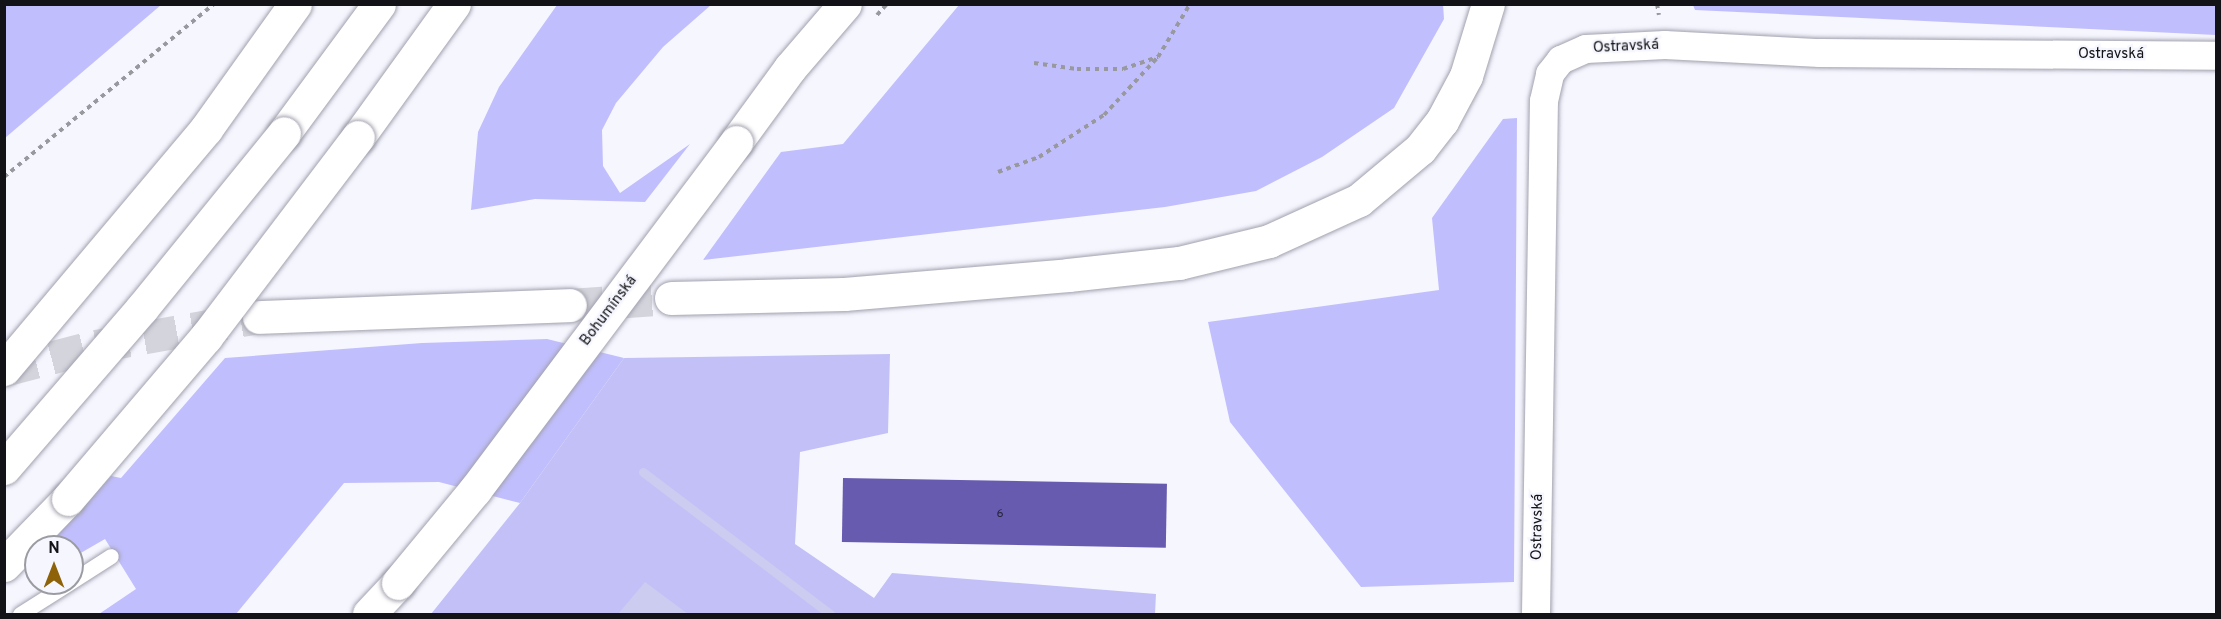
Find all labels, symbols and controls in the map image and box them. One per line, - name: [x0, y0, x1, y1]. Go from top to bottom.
- street label: Ostravská: [1592, 36, 1660, 58]
- street label: Ostravská: [2078, 46, 2144, 64]
- street label: Bohumínská: [577, 272, 641, 350]
- street label: Ostravská: [1528, 494, 1548, 560]
- house number: 6: [996, 508, 1004, 522]
- north arrow: [24, 535, 84, 595]
- text: N: [48, 539, 60, 559]

